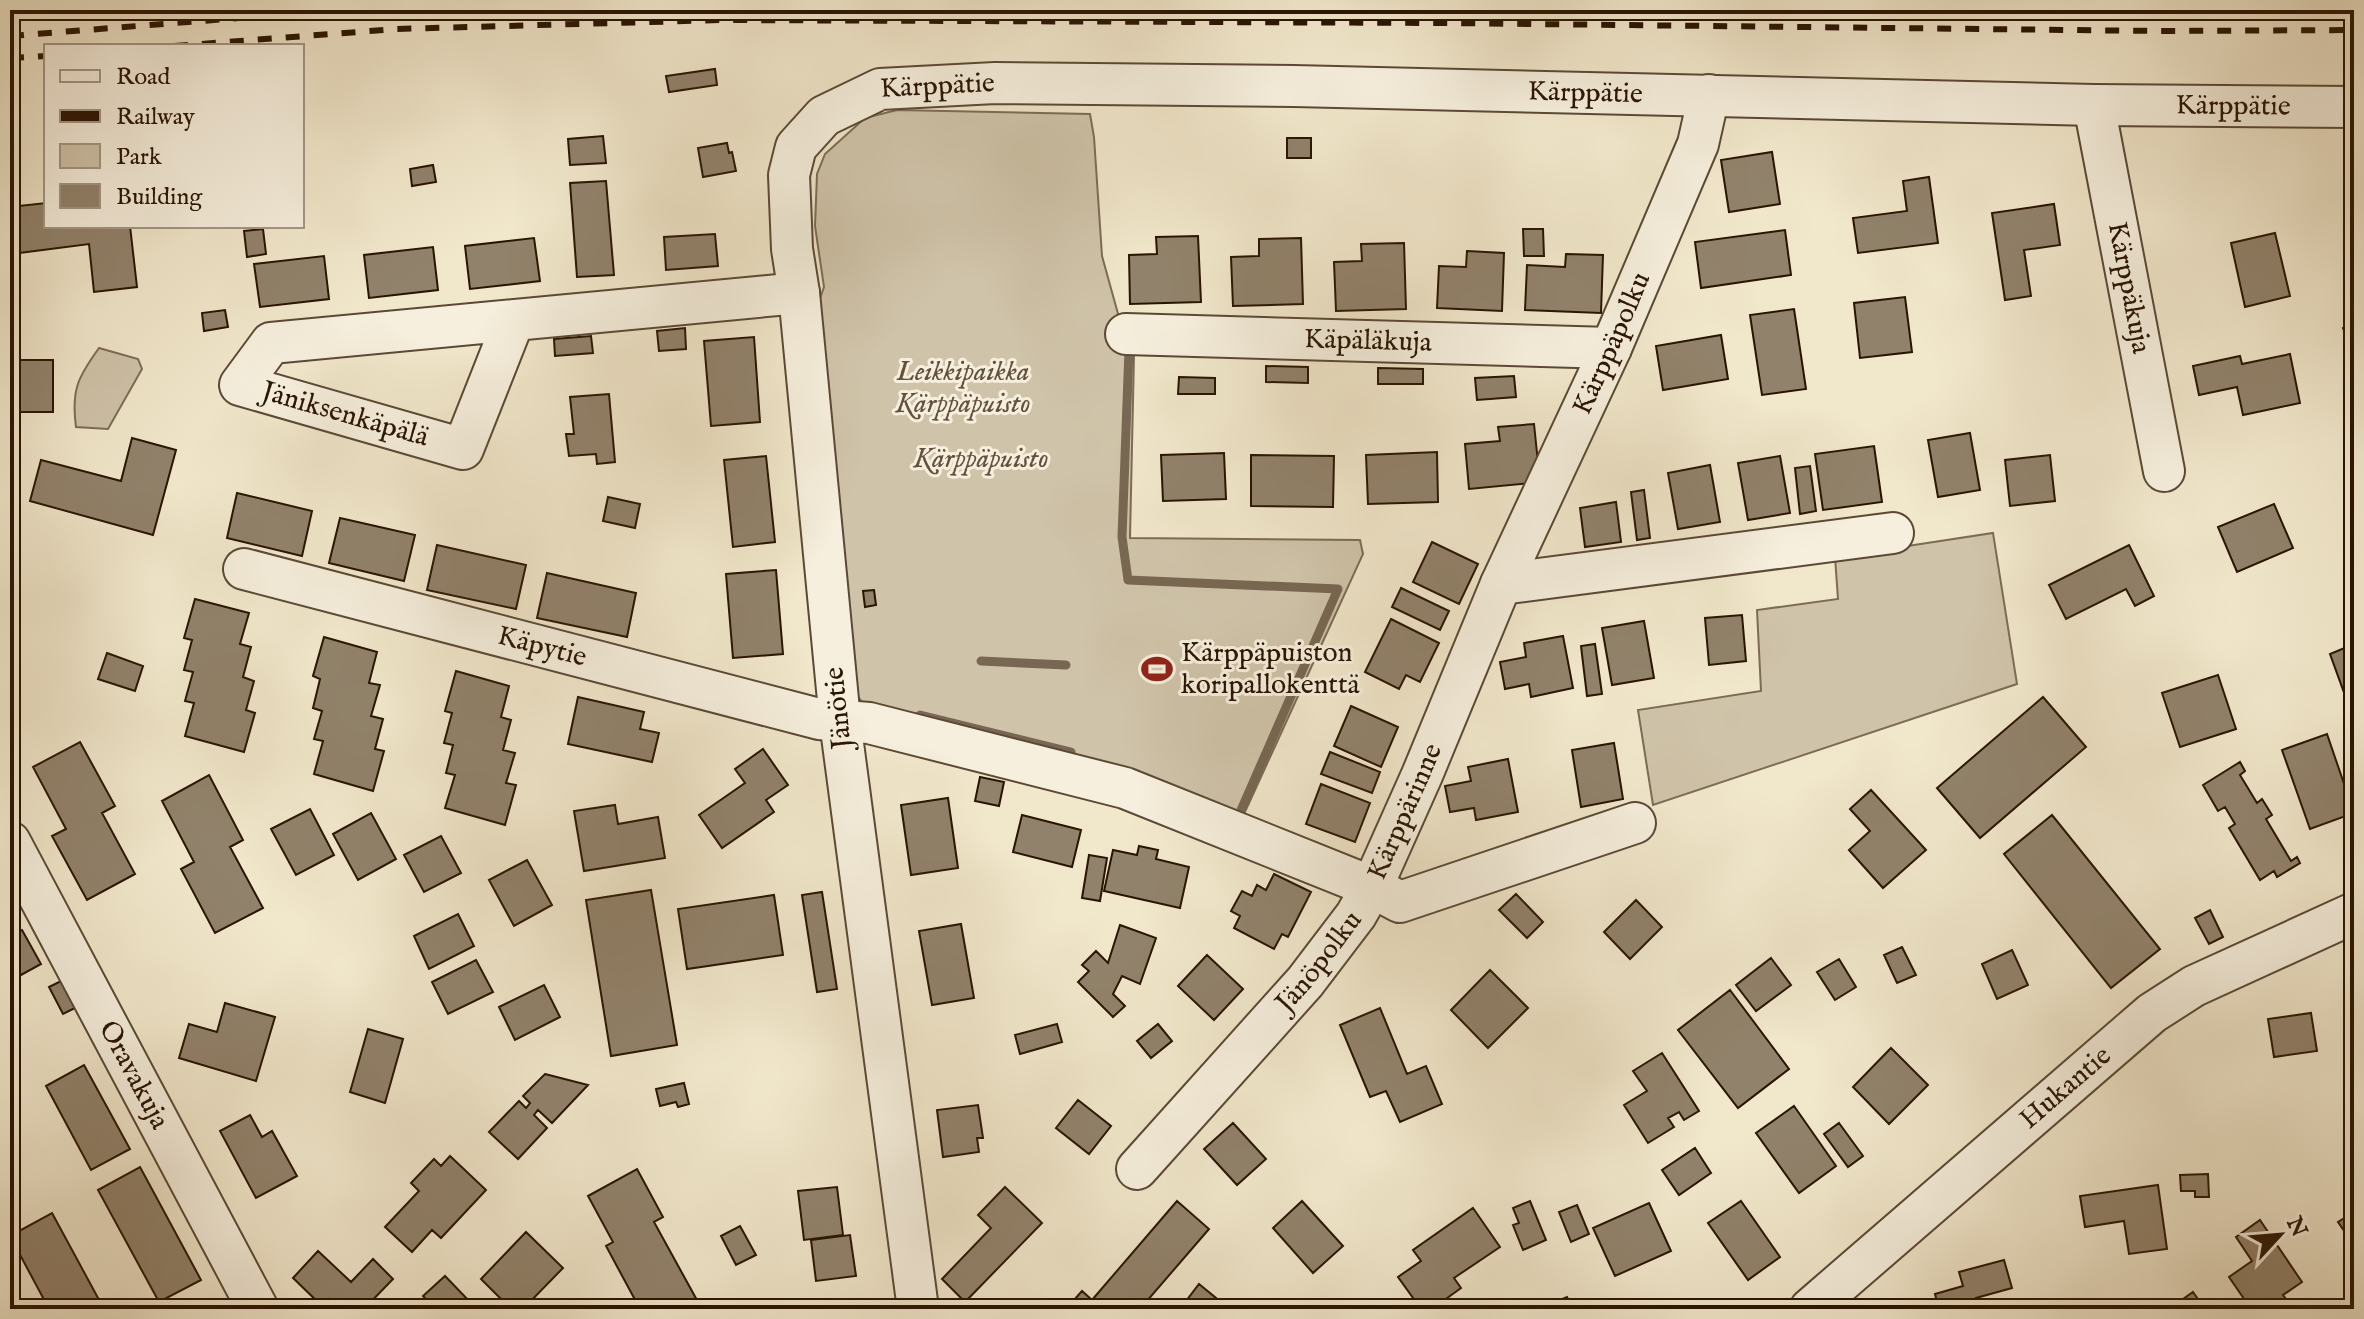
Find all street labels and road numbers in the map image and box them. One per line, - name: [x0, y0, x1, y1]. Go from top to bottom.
- street label: Kärppätie: [879, 66, 996, 106]
- street label: Kärppätie: [1527, 74, 1643, 112]
- street label: Kärppätie: [2175, 88, 2291, 124]
- street label: Kärppäkuja: [2099, 219, 2159, 357]
- street label: Kärppäpolku: [1565, 267, 1659, 420]
- street label: Käpäläkuja: [1304, 322, 1433, 360]
- street label: Jäniksenkäpälä: [255, 374, 433, 456]
- street label: Käpytie: [494, 618, 591, 675]
- street label: Jänötie: [817, 665, 861, 754]
- street label: Kärppärinne: [1360, 738, 1451, 886]
- street label: Jänöpolku: [1266, 904, 1370, 1022]
- street label: Oravakuja: [91, 1015, 177, 1136]
- street label: Hukantie: [2013, 1038, 2119, 1137]

